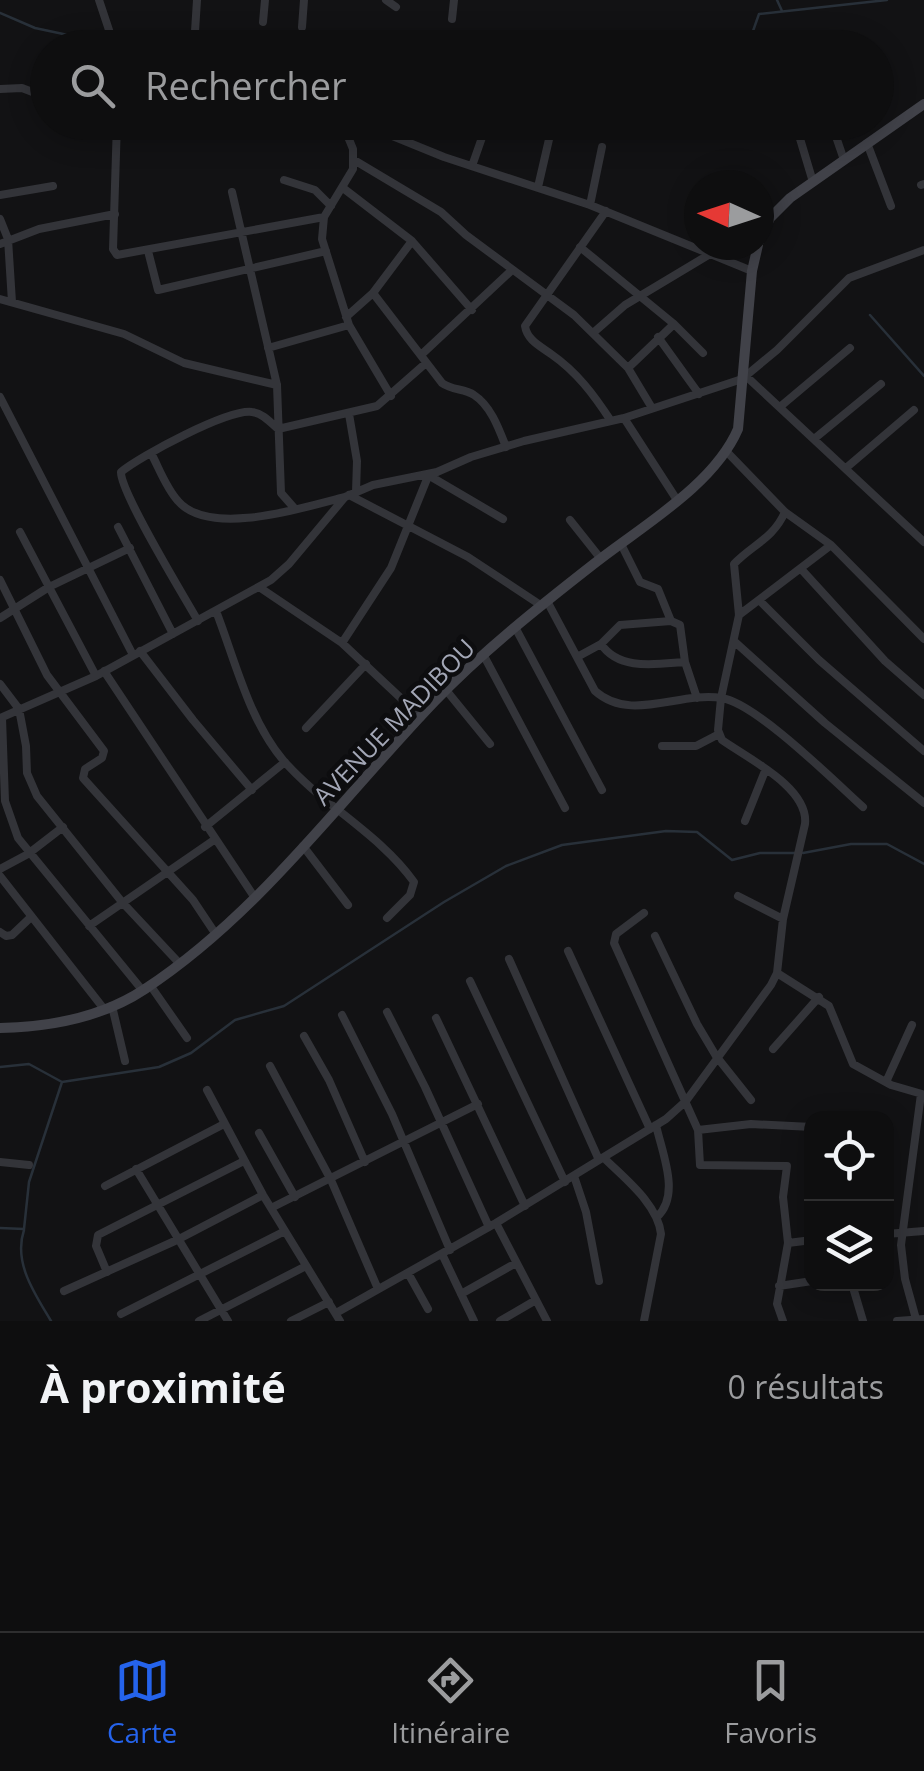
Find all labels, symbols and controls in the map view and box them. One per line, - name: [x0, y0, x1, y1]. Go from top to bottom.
- search box: [30, 30, 894, 140]
- icon: search: [65, 58, 120, 113]
- text: Rechercher: [145, 59, 347, 111]
- north arrow: [684, 170, 774, 260]
- street label: AVENUE MADIBOU: [305, 631, 482, 812]
- map controls: [804, 1111, 894, 1291]
- button: locate: [804, 1111, 894, 1201]
- button: layers: [804, 1201, 894, 1291]
- text: À proximité: [40, 1358, 286, 1415]
- text: 0 résultats: [728, 1365, 884, 1408]
- tab: Carte: [107, 1653, 177, 1751]
- tab: Itinéraire: [391, 1653, 510, 1751]
- tab: Favoris: [724, 1653, 817, 1751]

